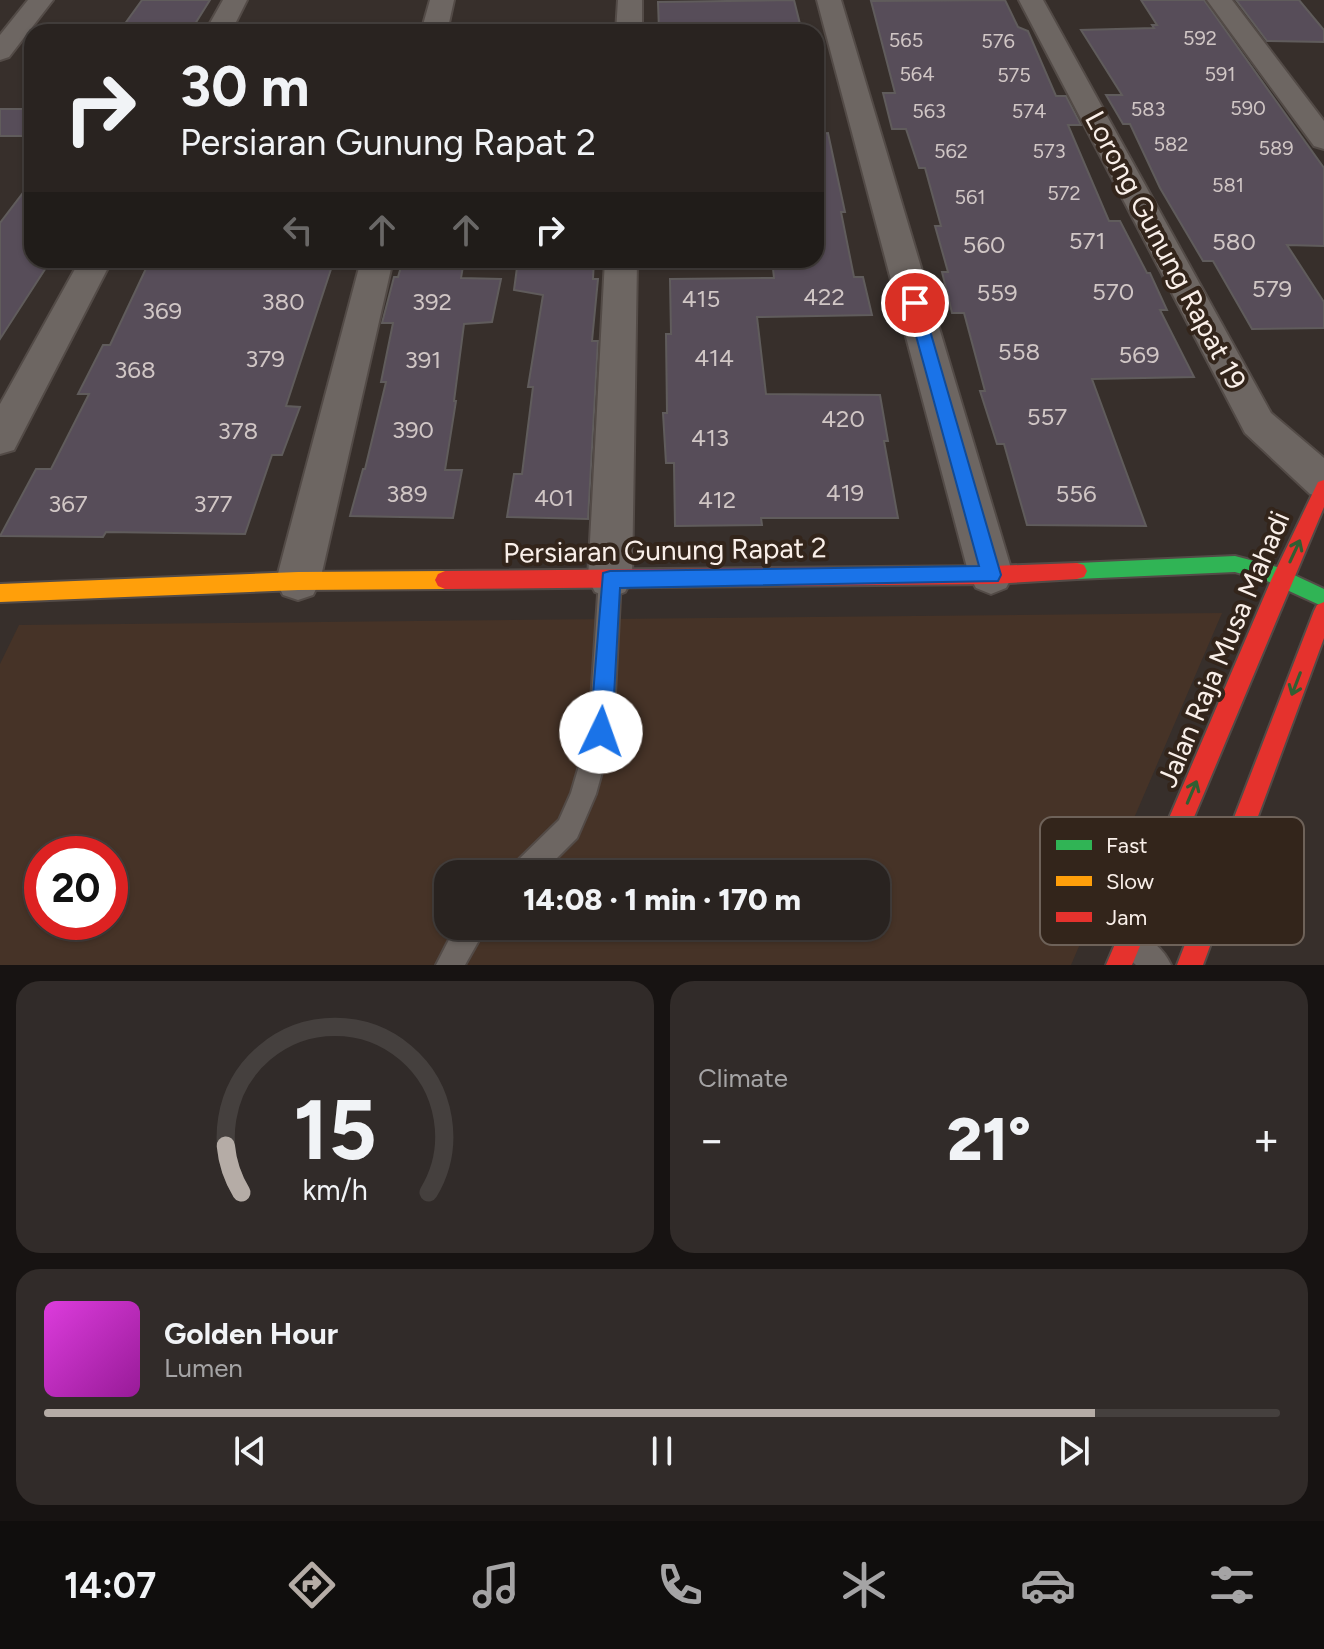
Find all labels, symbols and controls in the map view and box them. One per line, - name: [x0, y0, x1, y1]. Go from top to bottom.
- house number: 592: [1183, 26, 1217, 50]
- house number: 565: [889, 28, 923, 52]
- house number: 576: [981, 29, 1015, 53]
- text: 30 m: [180, 53, 310, 120]
- icon: right: [48, 56, 152, 160]
- house number: 564: [899, 62, 935, 86]
- house number: 591: [1204, 62, 1236, 86]
- house number: 575: [997, 63, 1031, 87]
- house number: 590: [1230, 96, 1266, 120]
- house number: 583: [1131, 97, 1165, 121]
- house number: 563: [912, 99, 946, 123]
- house number: 574: [1012, 99, 1046, 123]
- street label: Lorong Gunung Rapat 19: [1078, 105, 1254, 395]
- text: Persiaran Gunung Rapat 2: [180, 121, 596, 164]
- house number: 582: [1154, 132, 1188, 156]
- house number: 589: [1258, 136, 1294, 160]
- house number: 562: [934, 139, 968, 163]
- house number: 573: [1032, 139, 1066, 163]
- house number: 581: [1212, 173, 1244, 197]
- house number: 572: [1047, 181, 1081, 205]
- house number: 561: [954, 185, 986, 209]
- icon: left: [276, 208, 320, 252]
- icon: ahead: [360, 208, 404, 252]
- icon: ahead: [444, 208, 488, 252]
- icon: right: [528, 208, 572, 252]
- house number: 571: [1069, 226, 1105, 255]
- house number: 580: [1212, 227, 1256, 256]
- house number: 560: [963, 230, 1005, 259]
- pin: [881, 269, 949, 337]
- house number: 579: [1252, 274, 1292, 303]
- house number: 570: [1092, 277, 1134, 306]
- house number: 559: [976, 278, 1018, 307]
- icon: arrive: [893, 281, 937, 325]
- house number: 422: [803, 282, 845, 311]
- house number: 415: [682, 284, 720, 313]
- house number: 380: [261, 287, 305, 316]
- house number: 392: [412, 287, 452, 316]
- house number: 369: [142, 296, 182, 325]
- house number: 558: [998, 337, 1040, 366]
- house number: 569: [1119, 340, 1159, 369]
- house number: 414: [694, 343, 734, 372]
- house number: 379: [245, 344, 285, 373]
- house number: 391: [405, 345, 441, 374]
- house number: 368: [114, 355, 156, 384]
- house number: 557: [1027, 402, 1067, 431]
- house number: 420: [821, 404, 865, 433]
- house number: 390: [392, 415, 434, 444]
- house number: 378: [218, 416, 258, 445]
- house number: 413: [691, 423, 729, 452]
- house number: 419: [826, 478, 864, 507]
- house number: 389: [386, 479, 428, 508]
- house number: 556: [1055, 479, 1097, 508]
- house number: 401: [534, 483, 574, 512]
- house number: 412: [698, 485, 736, 514]
- house number: 367: [48, 489, 88, 518]
- house number: 377: [194, 489, 233, 518]
- street label: Jalan Raja Musa Mahadi: [1149, 506, 1297, 792]
- street label: Persiaran Gunung Rapat 2: [503, 530, 827, 570]
- one-way arrow: [1288, 539, 1303, 564]
- one-way arrow: [1288, 672, 1302, 696]
- position arrow: [559, 690, 643, 774]
- one-way arrow: [1186, 780, 1200, 805]
- legend: [1040, 817, 1304, 945]
- text: Fast: [1106, 832, 1148, 859]
- speed limit sign: 20: [24, 836, 128, 940]
- text: Slow: [1106, 868, 1155, 895]
- text: 14:08 · 1 min · 170 m: [523, 881, 801, 918]
- text: Jam: [1106, 904, 1147, 931]
- text: Climate: [698, 1062, 788, 1094]
- text: 15: [293, 1080, 377, 1180]
- text: 21°: [947, 1103, 1031, 1175]
- text: −: [698, 1113, 725, 1166]
- text: +: [1253, 1113, 1280, 1166]
- text: km/h: [302, 1173, 368, 1207]
- text: Golden Hour: [164, 1315, 338, 1352]
- text: Lumen: [164, 1352, 243, 1384]
- icon: previous: [228, 1429, 272, 1473]
- icon: pause: [640, 1429, 684, 1473]
- icon: next: [1052, 1429, 1096, 1473]
- icon: directions: [284, 1557, 340, 1613]
- icon: music: [468, 1557, 524, 1613]
- icon: phone: [652, 1557, 708, 1613]
- icon: climate: [836, 1557, 892, 1613]
- icon: car: [1020, 1557, 1076, 1613]
- icon: filters: [1204, 1557, 1260, 1613]
- text: 14:07: [64, 1564, 156, 1607]

